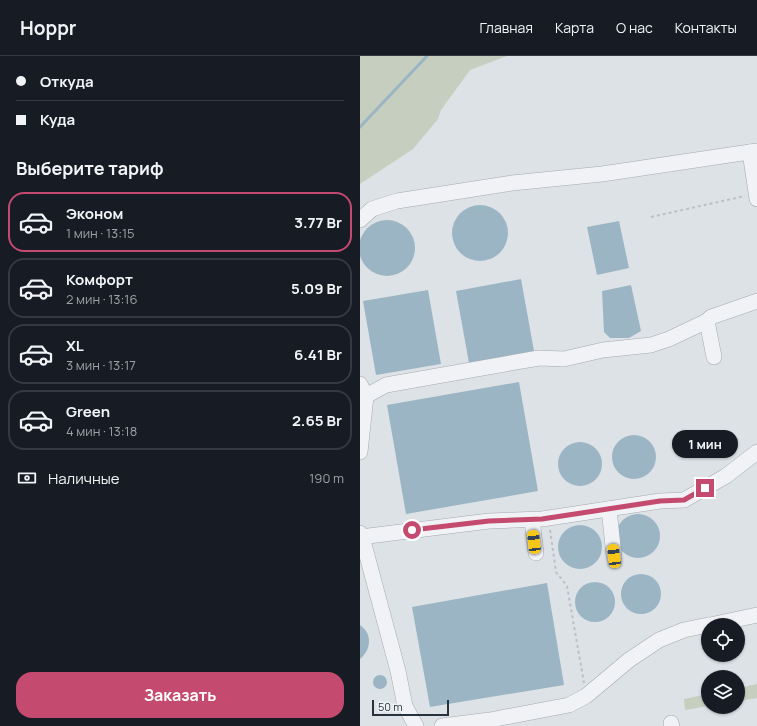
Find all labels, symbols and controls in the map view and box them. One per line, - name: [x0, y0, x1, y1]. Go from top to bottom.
- text: Hoppr: [20, 15, 76, 41]
- text: Главная: [480, 18, 533, 37]
- text: Карта: [555, 18, 594, 37]
- text: О нас: [616, 18, 653, 37]
- text: Контакты: [675, 18, 737, 37]
- text: Откуда: [40, 71, 94, 92]
- text: Куда: [40, 109, 75, 130]
- text: Выберите тариф: [16, 156, 164, 180]
- text: Эконом: [66, 203, 123, 224]
- icon: car: [18, 204, 54, 240]
- text: 3.77 Br: [294, 212, 342, 233]
- text: 1 мин · 13:15: [66, 224, 135, 242]
- text: Комфорт: [66, 269, 133, 290]
- icon: car: [18, 270, 54, 306]
- text: 5.09 Br: [291, 278, 342, 299]
- text: 2 мин · 13:16: [66, 290, 138, 308]
- text: XL: [66, 335, 84, 356]
- icon: car: [18, 336, 54, 372]
- text: 6.41 Br: [294, 344, 342, 365]
- text: 3 мин · 13:17: [66, 356, 136, 374]
- text: Green: [66, 401, 110, 422]
- icon: car: [18, 402, 54, 438]
- text: 2.65 Br: [292, 410, 342, 431]
- text: 4 мин · 13:18: [66, 422, 137, 440]
- callout: 1 мин: [672, 430, 738, 458]
- text: 1 мин: [688, 435, 722, 453]
- icon: cash: [16, 467, 38, 489]
- text: Наличные: [48, 468, 120, 489]
- text: 190 m: [309, 469, 344, 487]
- route end: [696, 479, 714, 497]
- route start: [403, 521, 421, 539]
- car: [527, 529, 541, 555]
- car: [607, 543, 621, 569]
- map controls: [701, 618, 745, 714]
- button: locate: [701, 618, 745, 662]
- button: layers: [701, 670, 745, 714]
- button: Заказать: [16, 672, 344, 718]
- scale bar: [372, 698, 449, 717]
- text: 50 m: [378, 699, 403, 714]

